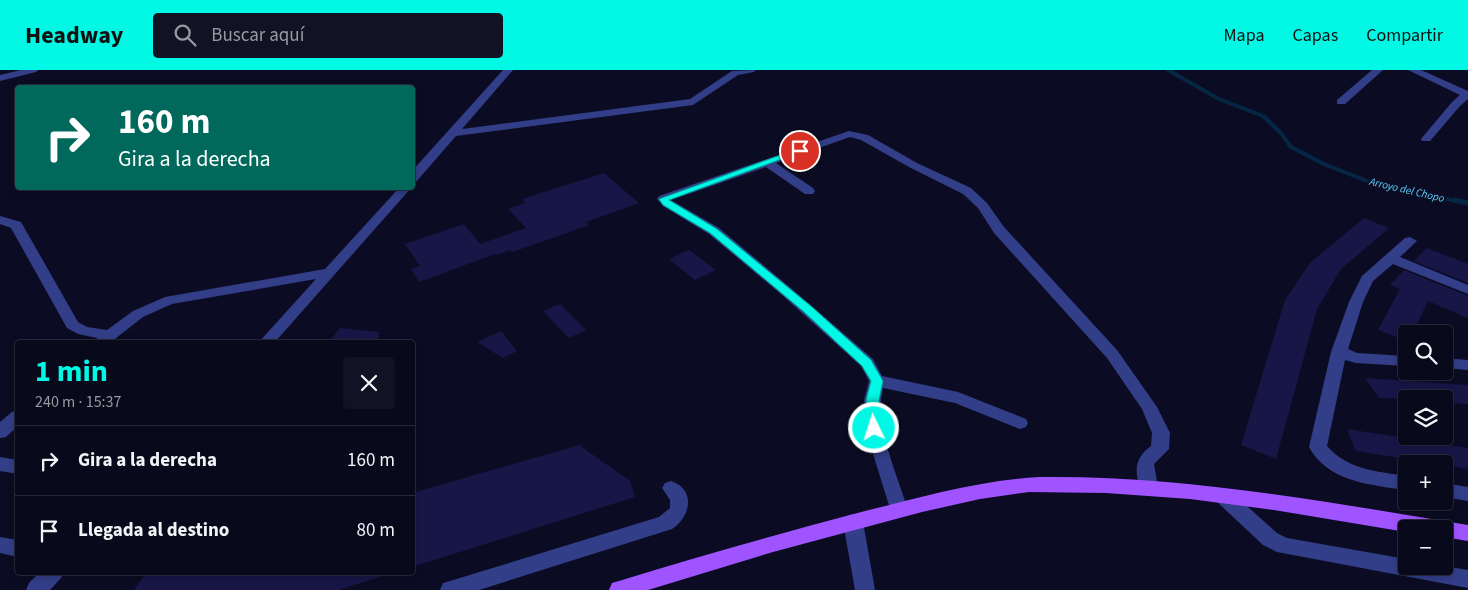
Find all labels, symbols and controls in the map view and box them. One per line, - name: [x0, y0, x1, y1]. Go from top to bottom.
- search box: [153, 13, 503, 58]
- text: Headway: [25, 18, 123, 53]
- icon: search: [171, 21, 199, 49]
- text: Buscar aquí: [211, 22, 304, 49]
- text: Mapa: [1224, 23, 1265, 48]
- text: Capas: [1293, 23, 1338, 48]
- text: Compartir: [1366, 23, 1443, 48]
- text: 160 m: [118, 97, 210, 147]
- icon: right: [35, 105, 100, 170]
- pin: [779, 130, 821, 172]
- icon: arrive: [786, 137, 814, 165]
- text: Gira a la derecha: [118, 143, 271, 175]
- water label: Arroyo del Chopo: [1367, 174, 1446, 206]
- map controls: [1398, 325, 1453, 575]
- button: search: [1398, 325, 1453, 380]
- text: 1 min: [35, 350, 108, 393]
- button: close: [343, 357, 395, 409]
- button: layers: [1398, 390, 1453, 445]
- text: 240 m · 15:37: [35, 391, 122, 413]
- position arrow: [847, 401, 899, 453]
- icon: right: [35, 447, 63, 475]
- text: Gira a la derecha: [78, 447, 217, 474]
- text: 160 m: [347, 447, 395, 474]
- button: +: [1398, 455, 1453, 510]
- icon: arrive: [35, 517, 63, 545]
- text: Llegada al destino: [78, 517, 229, 544]
- text: 80 m: [357, 517, 395, 544]
- button: −: [1398, 520, 1453, 575]

